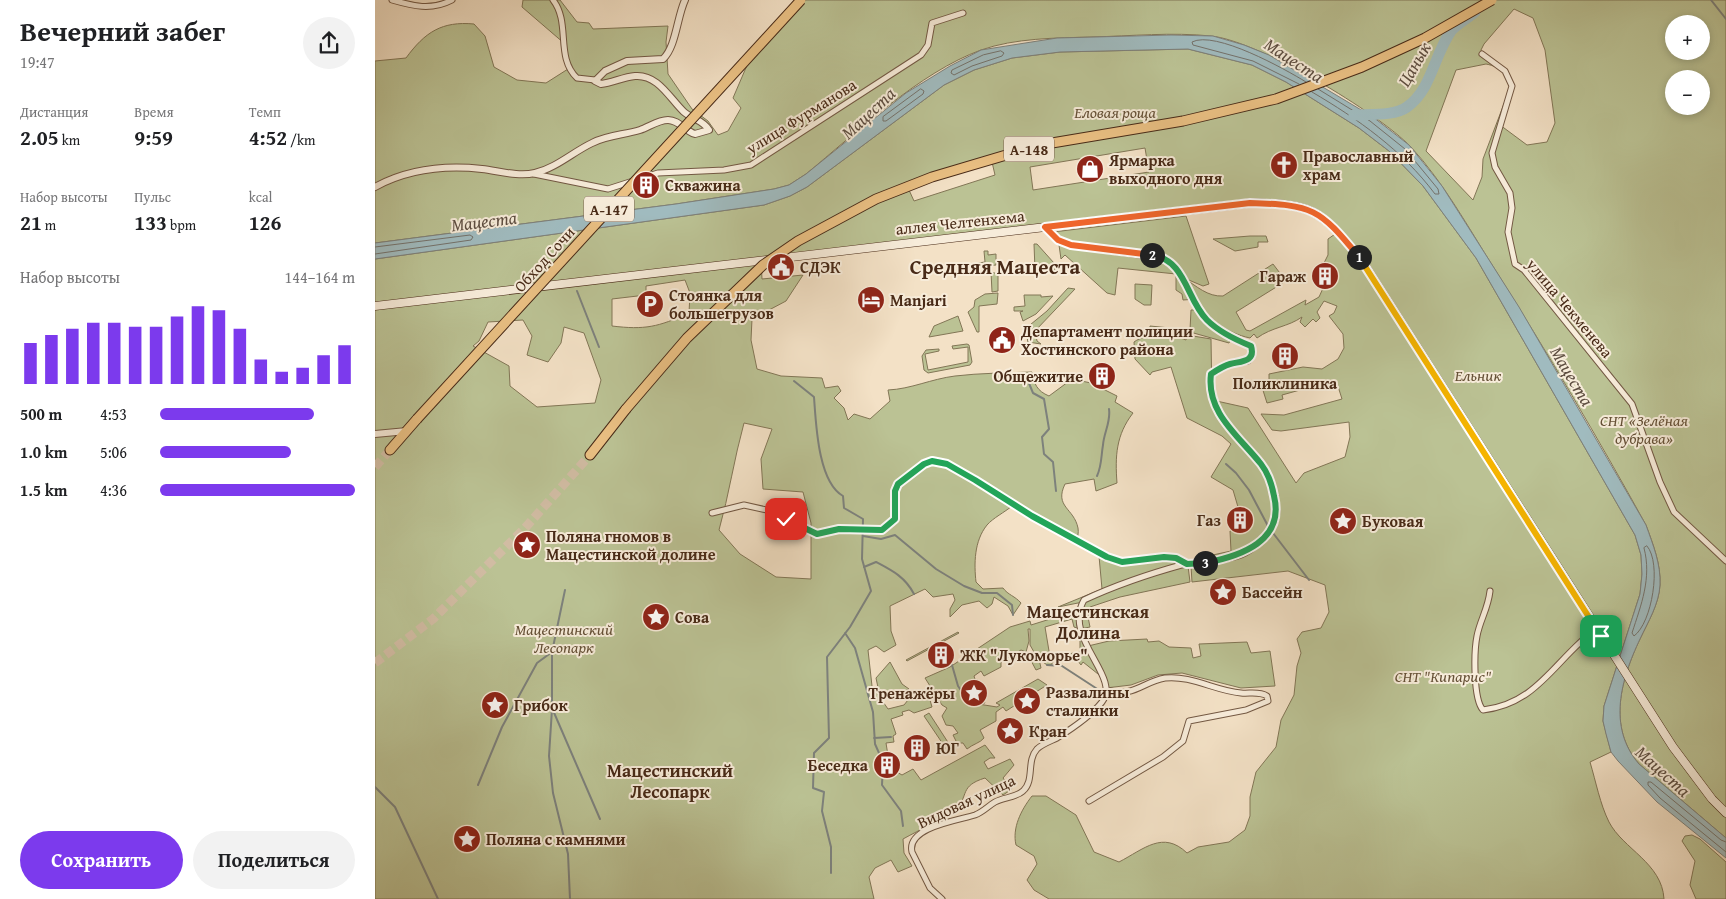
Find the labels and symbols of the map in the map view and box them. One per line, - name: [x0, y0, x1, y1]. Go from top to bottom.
- water label: Мацеста: [1259, 31, 1330, 90]
- water label: Цанык: [1390, 36, 1438, 92]
- street label: улица Фурманова: [740, 72, 861, 160]
- water label: Мацеста: [835, 80, 902, 145]
- park label: Еловая роща: [1073, 100, 1156, 124]
- road number: А-148: [1004, 136, 1054, 162]
- place label: Православный храм: [1303, 144, 1414, 186]
- place label: Ярмарка выходного дня: [1108, 148, 1223, 190]
- church icon: Православный храм: [1269, 150, 1299, 180]
- shop icon: Ярмарка выходного дня: [1075, 154, 1105, 184]
- building icon: Скважина: [631, 170, 661, 200]
- place label: Скважина: [665, 173, 741, 197]
- road number: А-147: [584, 196, 634, 222]
- water label: Мацеста: [450, 203, 519, 238]
- street label: аллея Челтенхема: [894, 203, 1026, 241]
- street label: Обход Сочи: [508, 220, 580, 297]
- pin: 2: [1139, 242, 1165, 268]
- pin: 1: [1347, 244, 1371, 270]
- district label: Средняя Мацеста: [910, 251, 1081, 282]
- public building icon: СДЭК: [766, 252, 796, 282]
- street label: улица Чекменева: [1520, 252, 1619, 363]
- place label: СДЭК: [800, 255, 841, 279]
- building icon: Гараж: [1310, 261, 1340, 291]
- place label: Гараж: [1260, 264, 1306, 288]
- place label: Стоянка для большегрузов: [669, 283, 774, 325]
- hotel icon: Manjari: [856, 285, 886, 315]
- place label: Manjari: [890, 288, 947, 312]
- parking icon: Стоянка для большегрузов: [635, 289, 665, 319]
- place label: Департамент полиции Хостинского района: [1020, 319, 1193, 361]
- public building icon: Департамент полиции Хостинского района: [987, 325, 1017, 355]
- building icon: Поликлиника: [1270, 341, 1300, 371]
- water label: Мацеста: [1543, 341, 1601, 412]
- building icon: Общежитие: [1087, 361, 1117, 391]
- park label: Ельник: [1454, 363, 1501, 387]
- place label: Общежитие: [994, 364, 1083, 388]
- place label: Поликлиника: [1233, 371, 1338, 395]
- park label: СНТ «Зелёная дубрава»: [1600, 408, 1688, 450]
- pin: [765, 498, 807, 540]
- building icon: Газ: [1225, 505, 1255, 535]
- place icon: Буковая: [1328, 506, 1358, 536]
- place label: Газ: [1197, 508, 1221, 532]
- place label: Буковая: [1362, 509, 1424, 533]
- place label: Поляна гномов в Мацестинской долине: [546, 524, 716, 566]
- place icon: Поляна гномов в Мацестинской долине: [512, 530, 542, 560]
- pin: 3: [1193, 550, 1217, 576]
- place icon: Бассейн: [1208, 577, 1238, 607]
- place label: Бассейн: [1242, 580, 1303, 604]
- district label: Мацестинская Долина: [1027, 598, 1150, 646]
- place icon: Сова: [641, 602, 671, 632]
- place label: Сова: [675, 605, 710, 629]
- pin: [1580, 615, 1622, 657]
- park label: Мацестинский Лесопарк: [515, 617, 613, 659]
- building icon: ЖК "Лукоморье": [926, 640, 956, 670]
- place label: ЖК "Лукоморье": [959, 643, 1088, 667]
- park label: СНТ "Кипарис": [1395, 664, 1492, 688]
- place icon: Тренажёры: [959, 678, 989, 708]
- place label: Развалины сталинки: [1046, 680, 1130, 722]
- place label: Тренажёры: [869, 681, 956, 705]
- place icon: Развалины сталинки: [1012, 686, 1042, 716]
- place icon: Грибок: [480, 690, 510, 720]
- place label: Грибок: [514, 693, 569, 717]
- place icon: Кран: [995, 716, 1025, 746]
- place label: Кран: [1029, 719, 1067, 743]
- building icon: ЮГ: [902, 733, 932, 763]
- place label: ЮГ: [936, 736, 959, 760]
- water label: Мацеста: [1629, 739, 1697, 804]
- building icon: Беседка: [872, 750, 902, 780]
- place label: Беседка: [808, 753, 869, 777]
- district label: Мацестинский Лесопарк: [607, 757, 733, 805]
- street label: Видовая улица: [913, 768, 1019, 834]
- place icon: Поляна с камнями: [452, 824, 482, 854]
- place label: Поляна с камнями: [486, 827, 626, 851]

